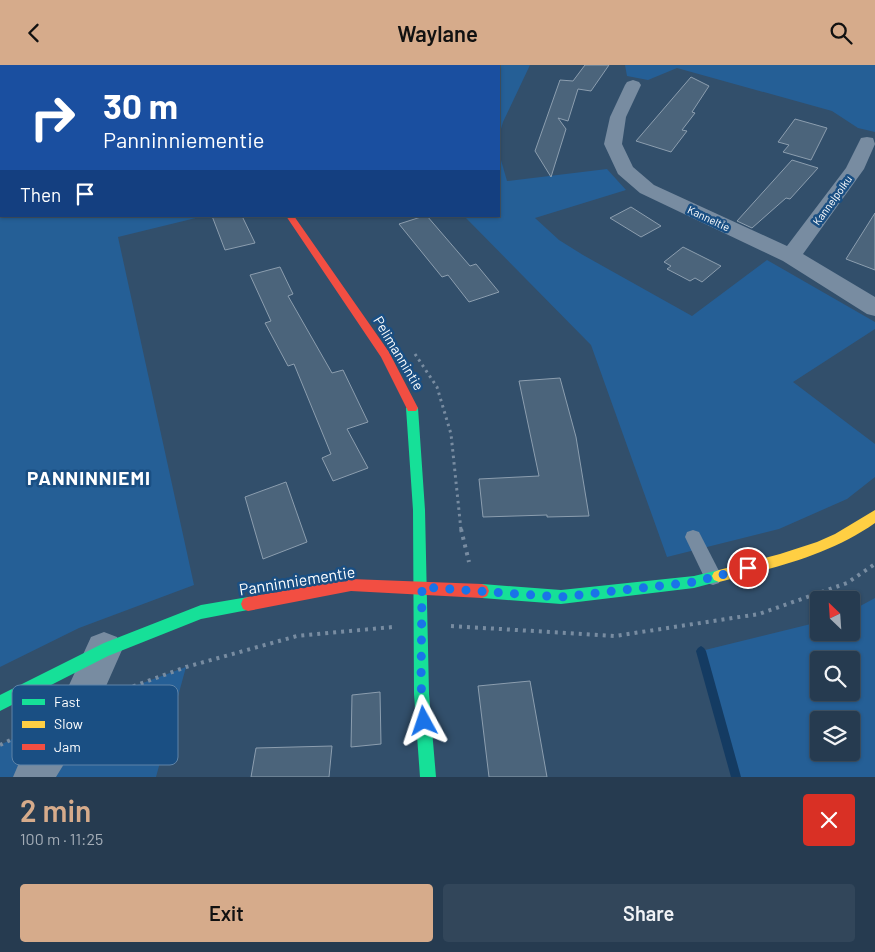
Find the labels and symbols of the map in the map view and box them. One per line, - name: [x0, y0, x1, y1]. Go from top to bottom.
- street label: Kannelpolku: [810, 172, 854, 227]
- street label: Kanneltie: [686, 203, 732, 233]
- street label: Pelimannintie: [370, 313, 428, 393]
- district label: PANNINNIEMI: [27, 466, 151, 489]
- pin: [727, 547, 769, 589]
- street label: Panninniementie: [237, 561, 357, 599]
- north arrow: [810, 591, 860, 641]
- legend: [12, 685, 178, 765]
- text: Fast: [54, 693, 80, 710]
- position arrow: [397, 694, 449, 746]
- text: Slow: [54, 715, 83, 732]
- text: Jam: [54, 738, 81, 755]

